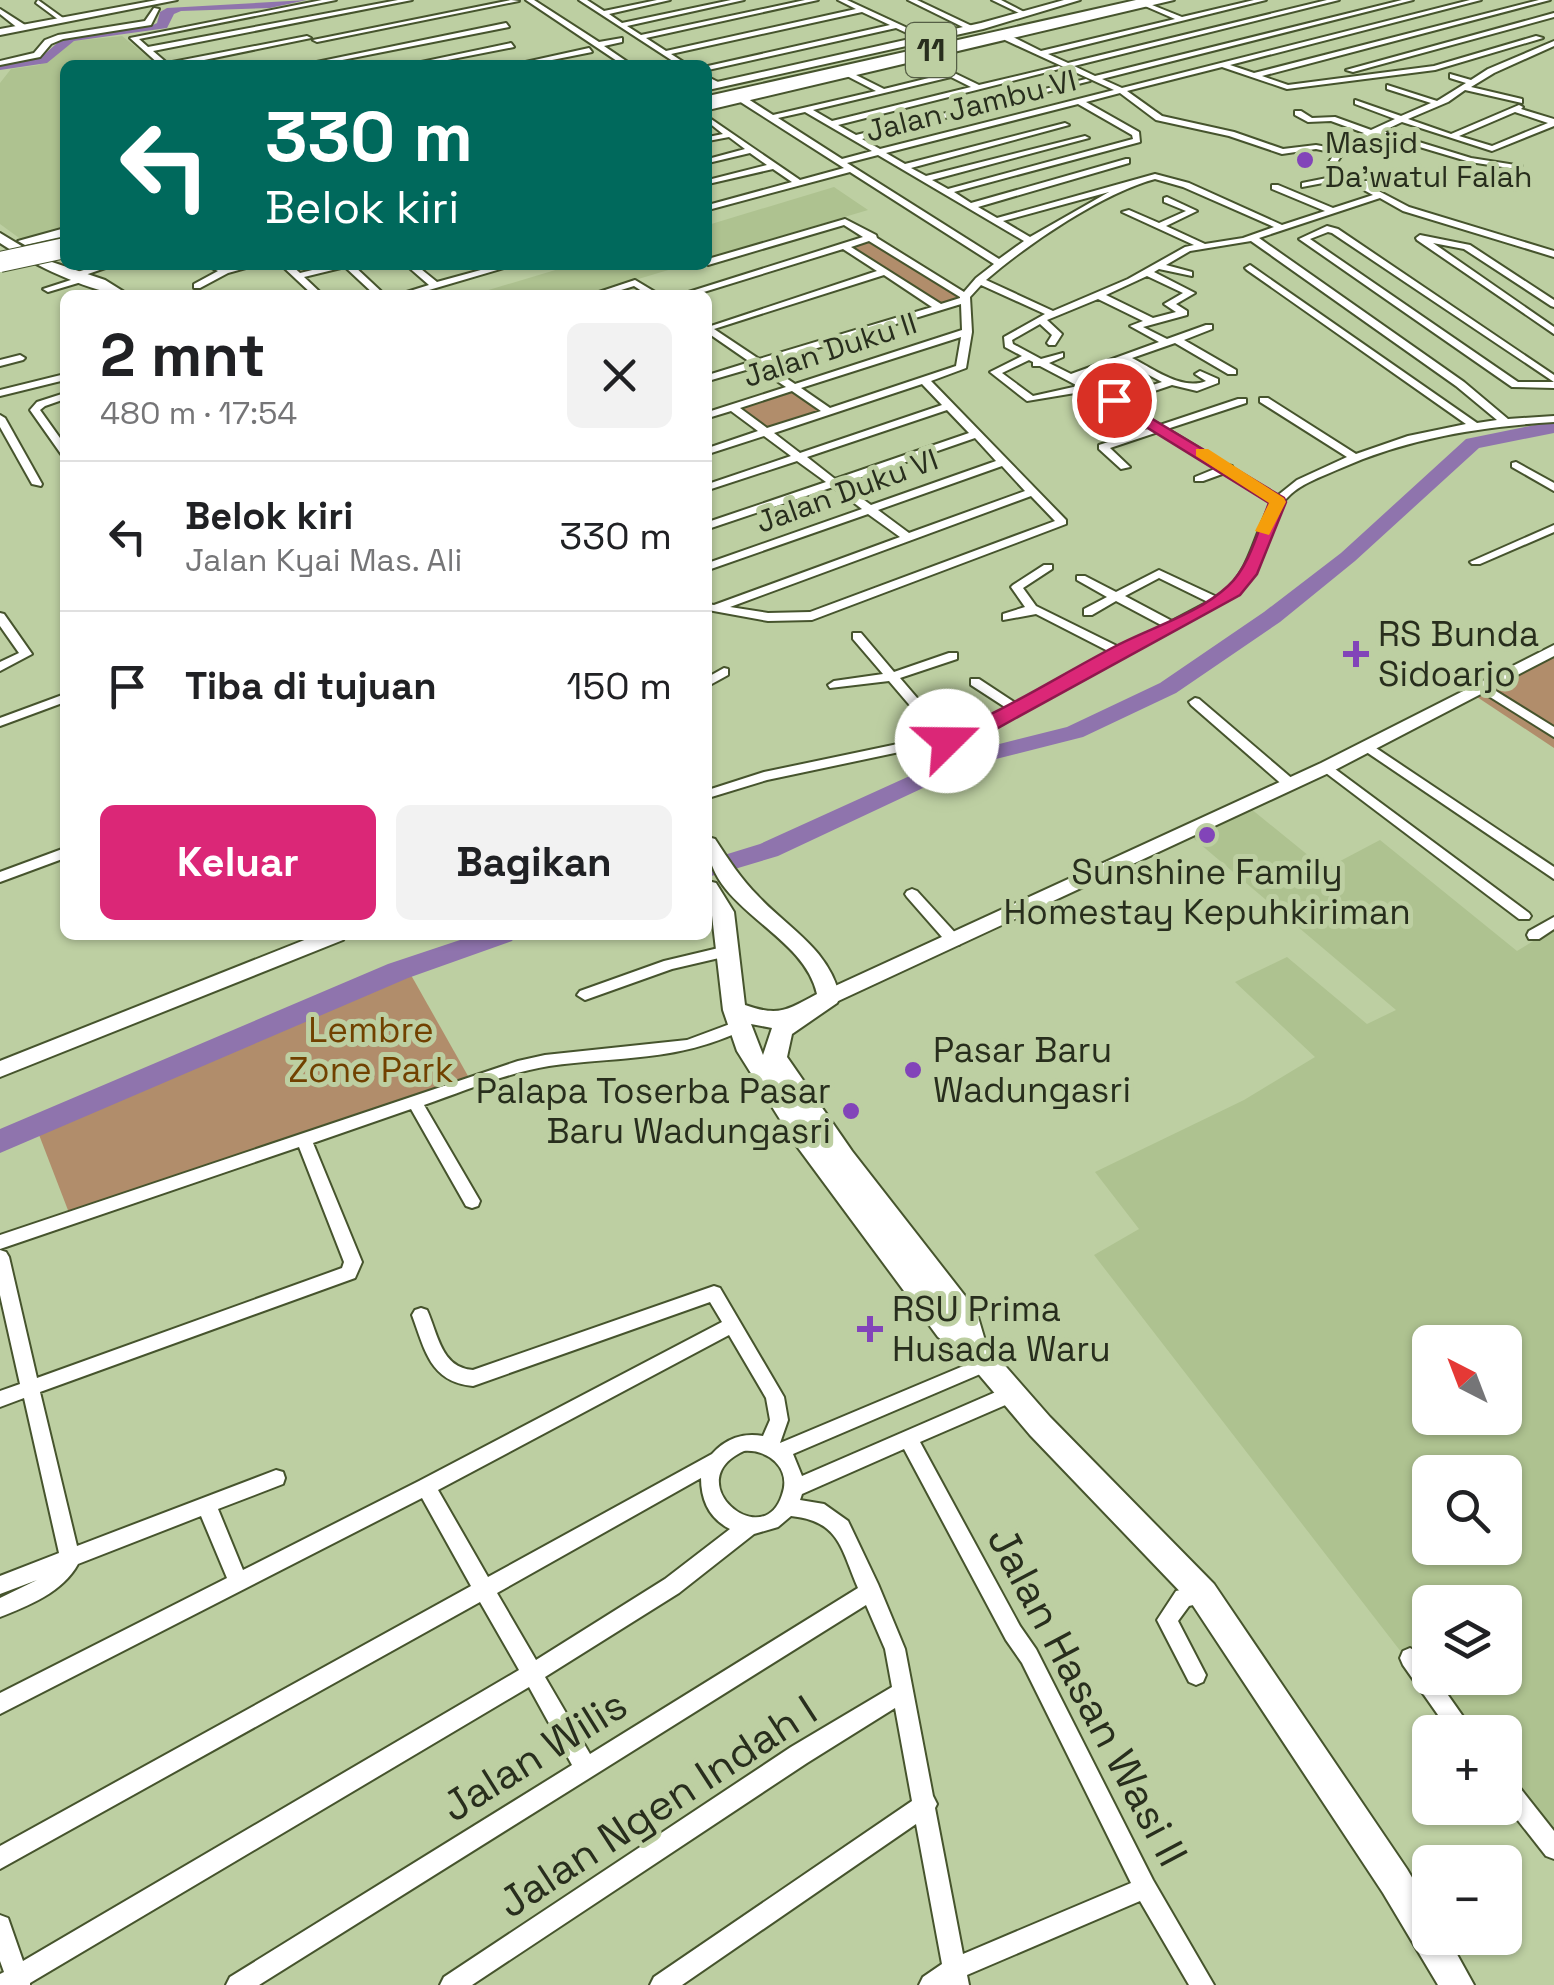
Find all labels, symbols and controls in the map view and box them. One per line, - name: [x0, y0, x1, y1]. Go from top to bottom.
- road number: 11: [906, 23, 956, 77]
- street label: Jalan Jambu VI: [861, 60, 1080, 151]
- text: 330 m: [265, 92, 473, 181]
- icon: left: [100, 100, 230, 230]
- place label: Masjid Da'watul Falah: [1325, 123, 1532, 196]
- marker: Masjid Da'watul Falah: [1294, 149, 1316, 171]
- text: Belok kiri: [265, 179, 459, 236]
- street label: Jalan Duku II: [738, 303, 922, 396]
- text: 2 mnt: [100, 317, 266, 394]
- button: close: [567, 323, 672, 428]
- pin: [1072, 358, 1157, 443]
- icon: arrive: [1087, 373, 1142, 428]
- text: 480 m · 17:54: [100, 393, 297, 433]
- street label: Jalan Duku VI: [750, 440, 943, 542]
- text: Belok kiri: [185, 492, 353, 540]
- icon: left: [100, 509, 155, 564]
- text: 330 m: [559, 512, 672, 560]
- text: Jalan Kyai Mas. Ali: [185, 540, 462, 580]
- place label: RS Bunda Sidoarjo: [1378, 612, 1539, 696]
- marker: RS Bunda Sidoarjo: [1343, 641, 1369, 667]
- icon: arrive: [100, 659, 155, 714]
- text: Tiba di tujuan: [185, 662, 437, 710]
- text: 150 m: [567, 662, 672, 710]
- position arrow: [895, 689, 999, 793]
- button: Keluar: [100, 805, 376, 920]
- button: Bagikan: [396, 805, 672, 920]
- marker: Sunshine Family Homestay Kepuhkiriman: [1196, 824, 1218, 846]
- place label: Sunshine Family Homestay Kepuhkiriman: [1003, 850, 1411, 934]
- park label: Lembre Zone Park: [288, 1008, 454, 1092]
- place label: Pasar Baru Wadungasri: [933, 1028, 1131, 1112]
- marker: Pasar Baru Wadungasri: [902, 1059, 924, 1081]
- place label: Palapa Toserba Pasar Baru Wadungasri: [476, 1069, 831, 1153]
- marker: Palapa Toserba Pasar Baru Wadungasri: [840, 1100, 862, 1122]
- place label: RSU Prima Husada Waru: [892, 1287, 1111, 1371]
- marker: RSU Prima Husada Waru: [857, 1316, 883, 1342]
- north arrow: [1412, 1325, 1522, 1435]
- map controls: [1412, 1325, 1522, 1955]
- button: search: [1412, 1455, 1522, 1565]
- street label: Jalan Hasan Wasi II: [976, 1517, 1199, 1875]
- button: layers: [1412, 1585, 1522, 1695]
- street label: Jalan Wilis: [432, 1678, 637, 1833]
- street label: Jalan Ngen Indah I: [488, 1684, 827, 1929]
- button: +: [1412, 1715, 1522, 1825]
- button: −: [1412, 1845, 1522, 1955]

